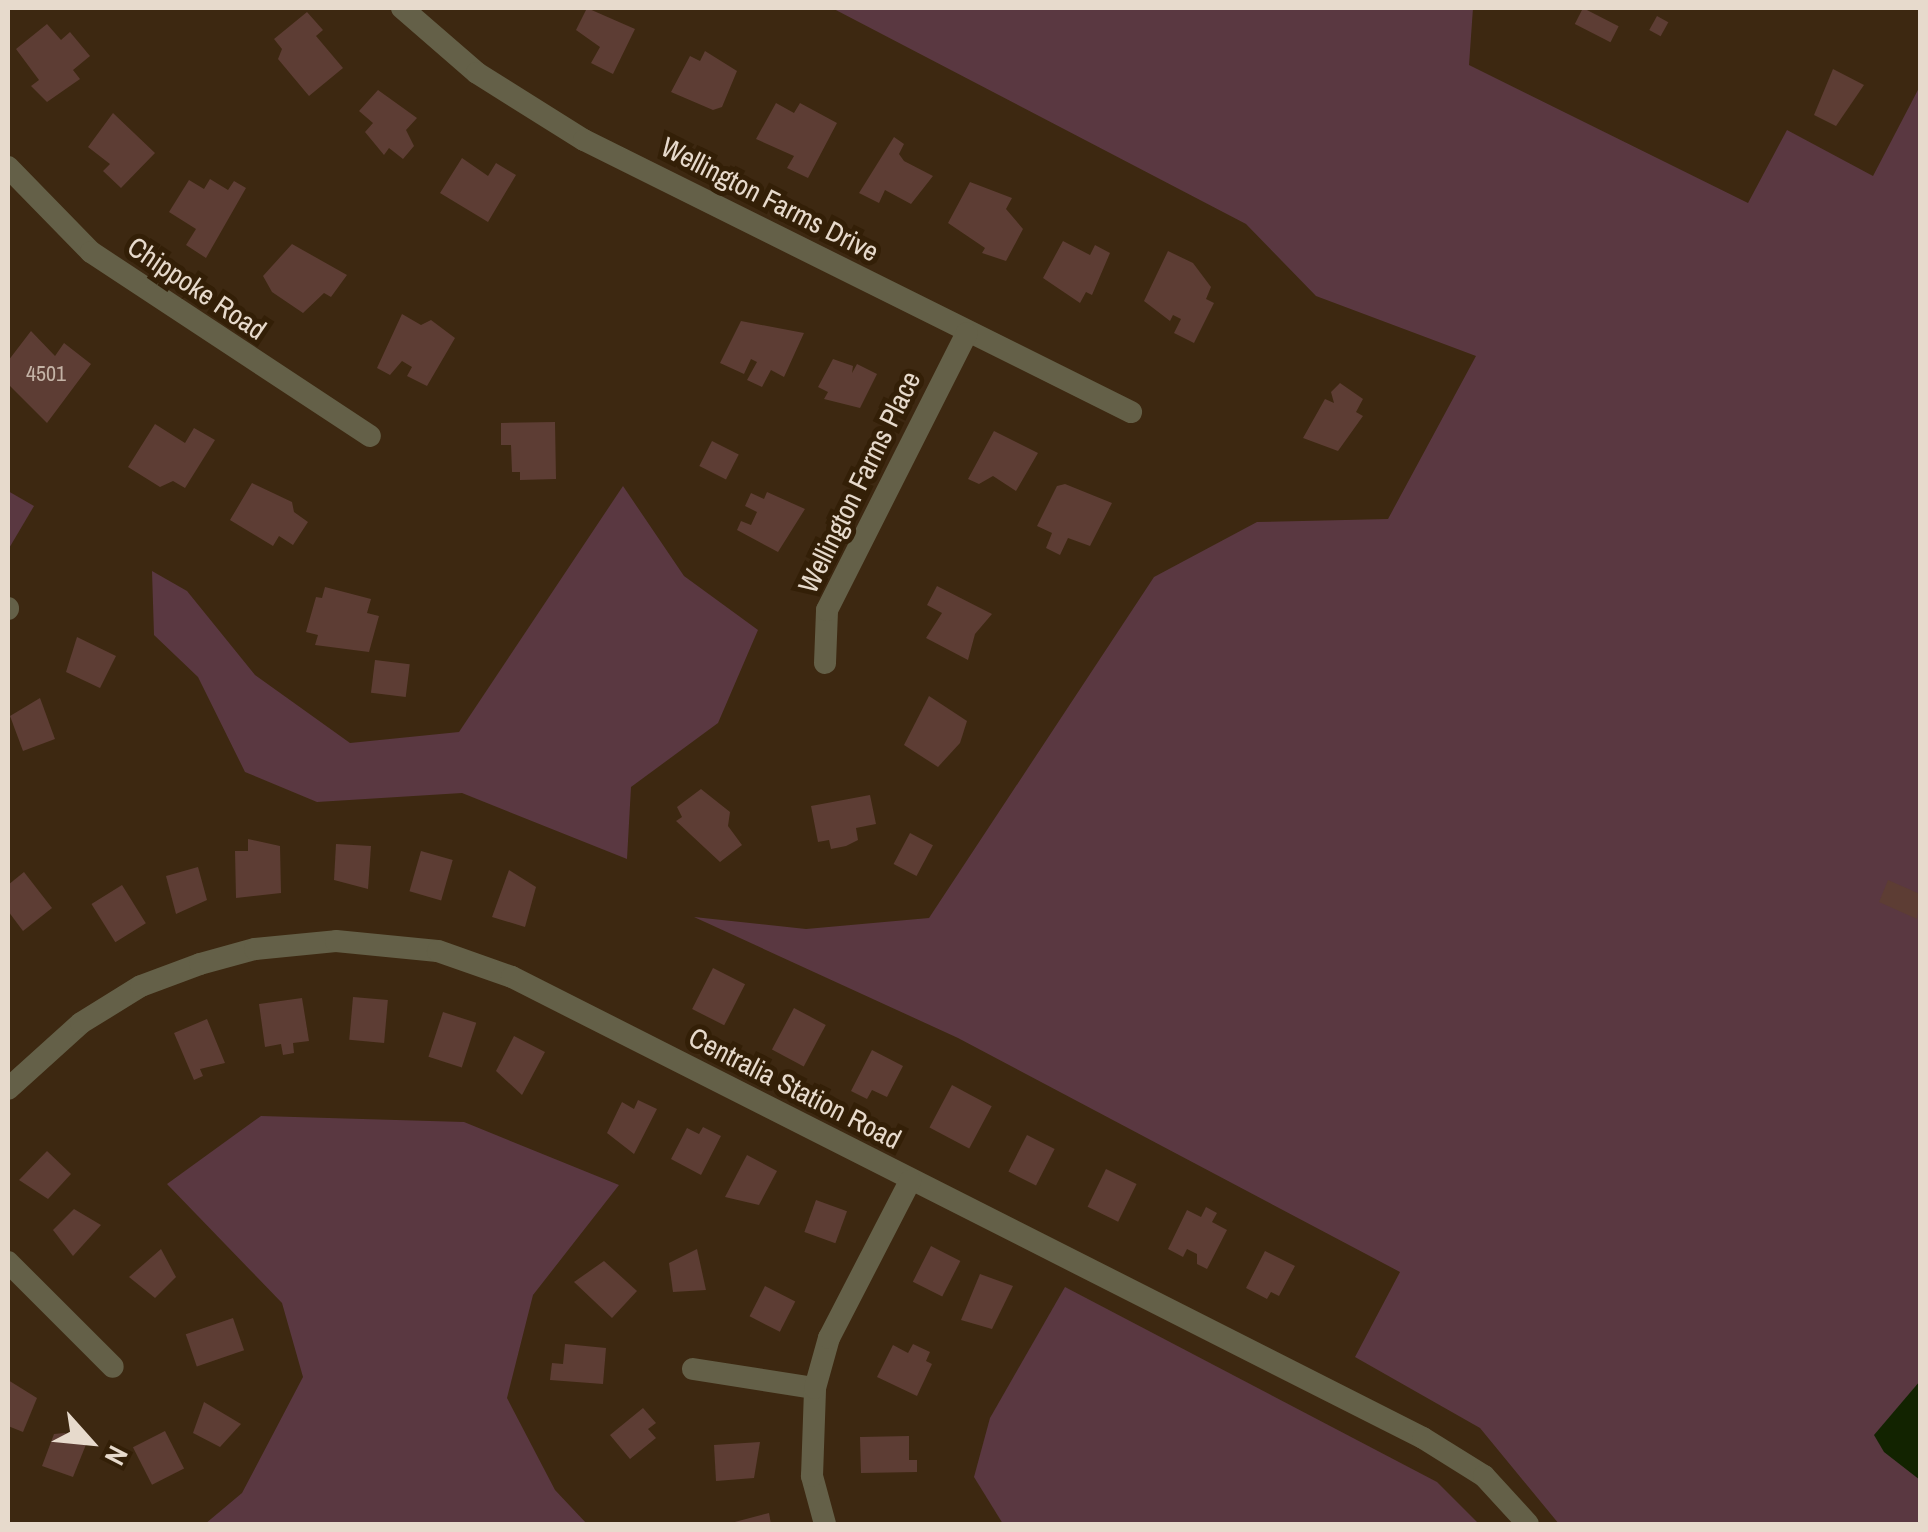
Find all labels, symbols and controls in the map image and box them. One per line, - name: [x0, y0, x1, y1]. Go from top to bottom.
- street label: Wellington Farms Drive: [656, 130, 884, 268]
- street label: Chippoke Road: [121, 229, 273, 347]
- house number: 4501: [26, 361, 66, 387]
- street label: Wellington Farms Place: [791, 366, 927, 598]
- street label: Centralia Station Road: [683, 1020, 907, 1156]
- north arrow: [40, 1392, 140, 1492]
- text: N: [96, 1440, 137, 1472]

